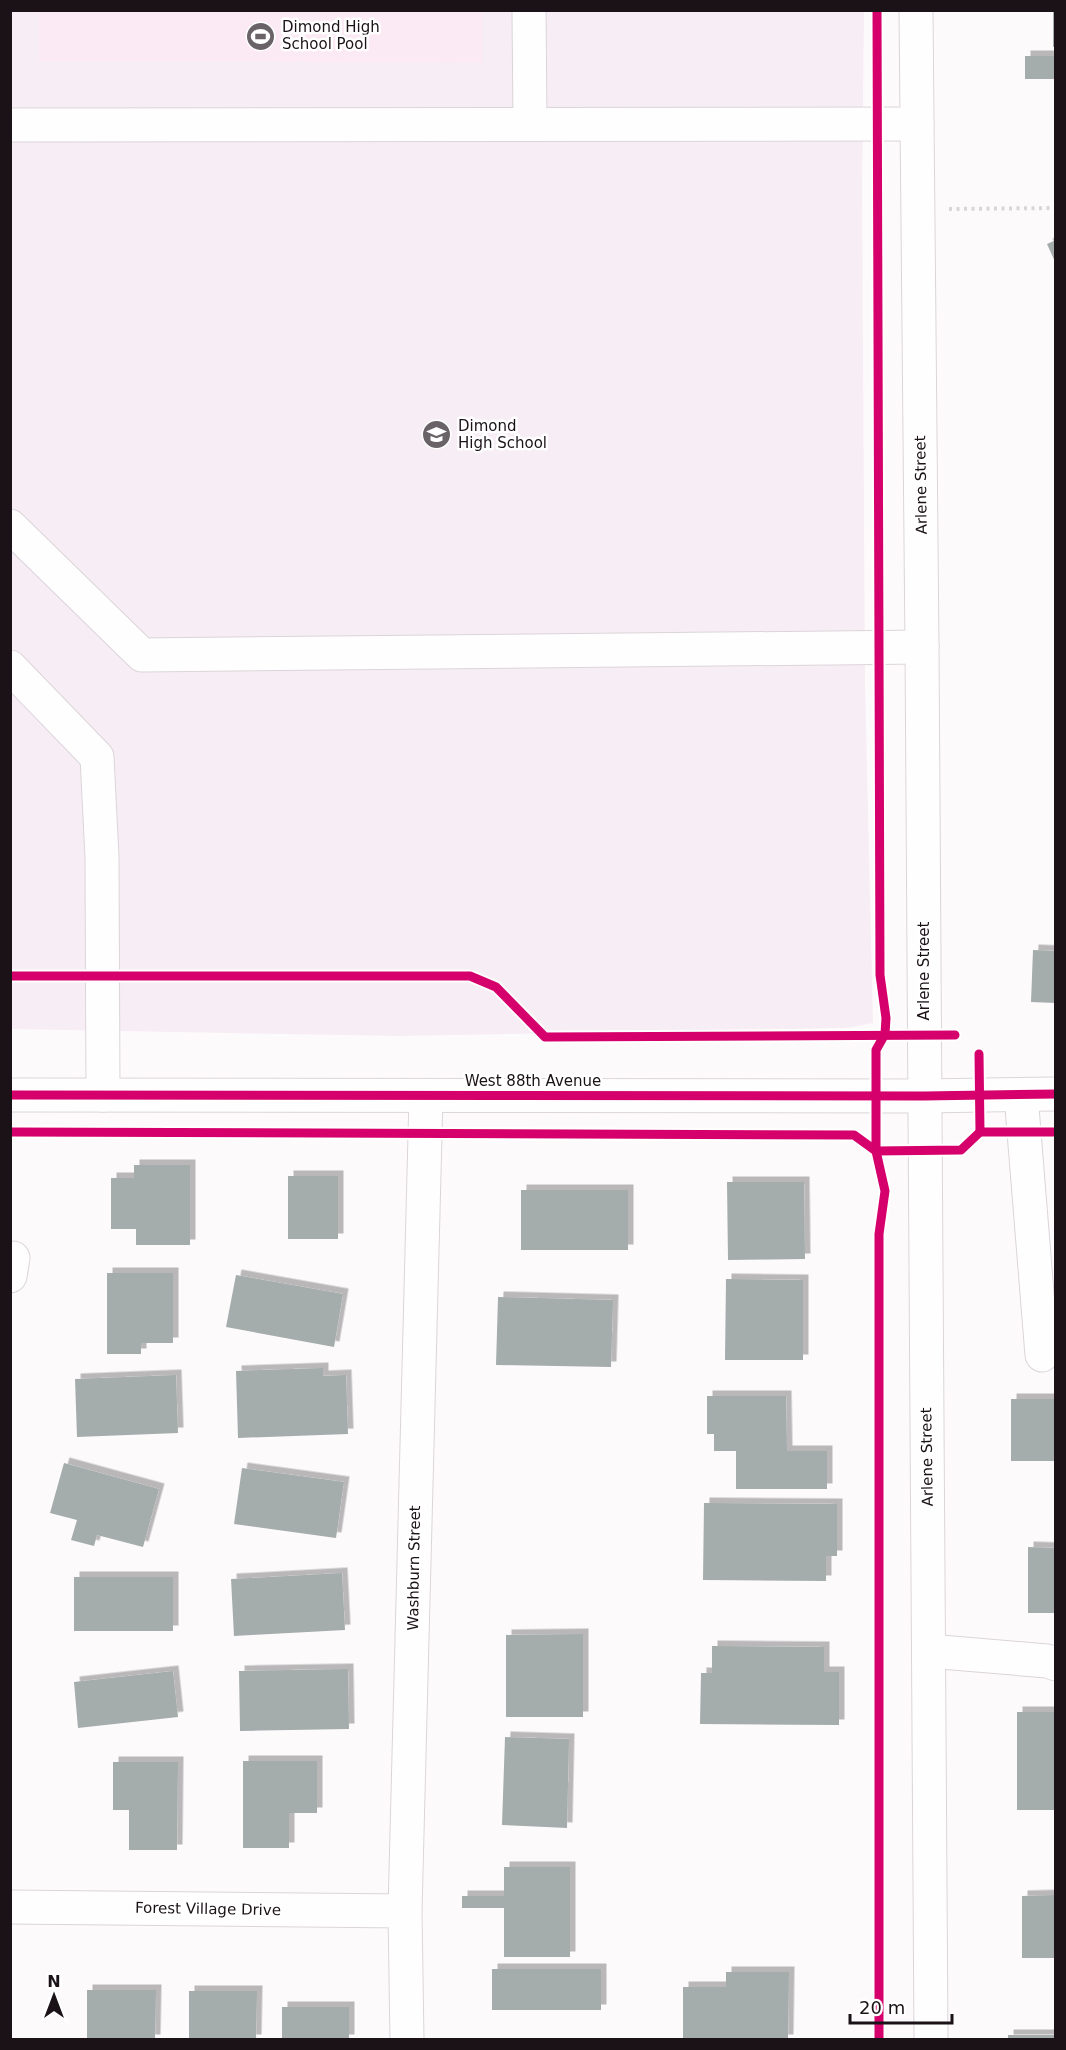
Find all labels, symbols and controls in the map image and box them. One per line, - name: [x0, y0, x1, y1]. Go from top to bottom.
- place label: Dimond High School Pool: [282, 18, 380, 53]
- sports icon: Dimond High School Pool: [245, 20, 277, 52]
- place label: Dimond High School: [458, 417, 547, 452]
- school or university icon: Dimond High School: [421, 419, 453, 451]
- street label: Arlene Street: [911, 435, 931, 535]
- street label: Arlene Street: [915, 921, 933, 1020]
- street label: West 88th Avenue: [465, 1072, 601, 1090]
- street label: Arlene Street: [917, 1407, 937, 1507]
- street label: Washburn Street: [404, 1505, 424, 1631]
- street label: Forest Village Drive: [135, 1899, 281, 1919]
- north arrow: [24, 1966, 84, 2026]
- text: N: [47, 1972, 61, 1991]
- scale bar: [850, 1987, 952, 2025]
- text: 20 m: [859, 1997, 905, 2018]

